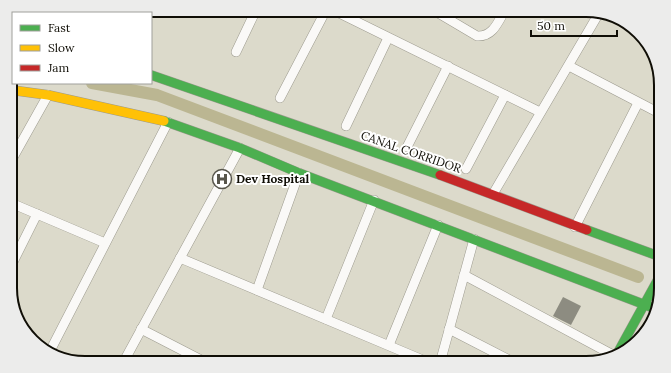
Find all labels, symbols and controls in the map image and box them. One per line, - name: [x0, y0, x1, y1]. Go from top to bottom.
- legend: [12, 12, 152, 84]
- scale bar: [531, 12, 617, 38]
- text: 50 m: [537, 18, 565, 33]
- text: Fast: [48, 20, 71, 35]
- text: Slow: [48, 40, 75, 55]
- text: Jam: [47, 60, 69, 75]
- street label: CANAL CORRIDOR: [359, 127, 464, 176]
- hospital icon: Dev Hospital: [211, 168, 233, 190]
- place label: Dev Hospital: [236, 171, 309, 186]

